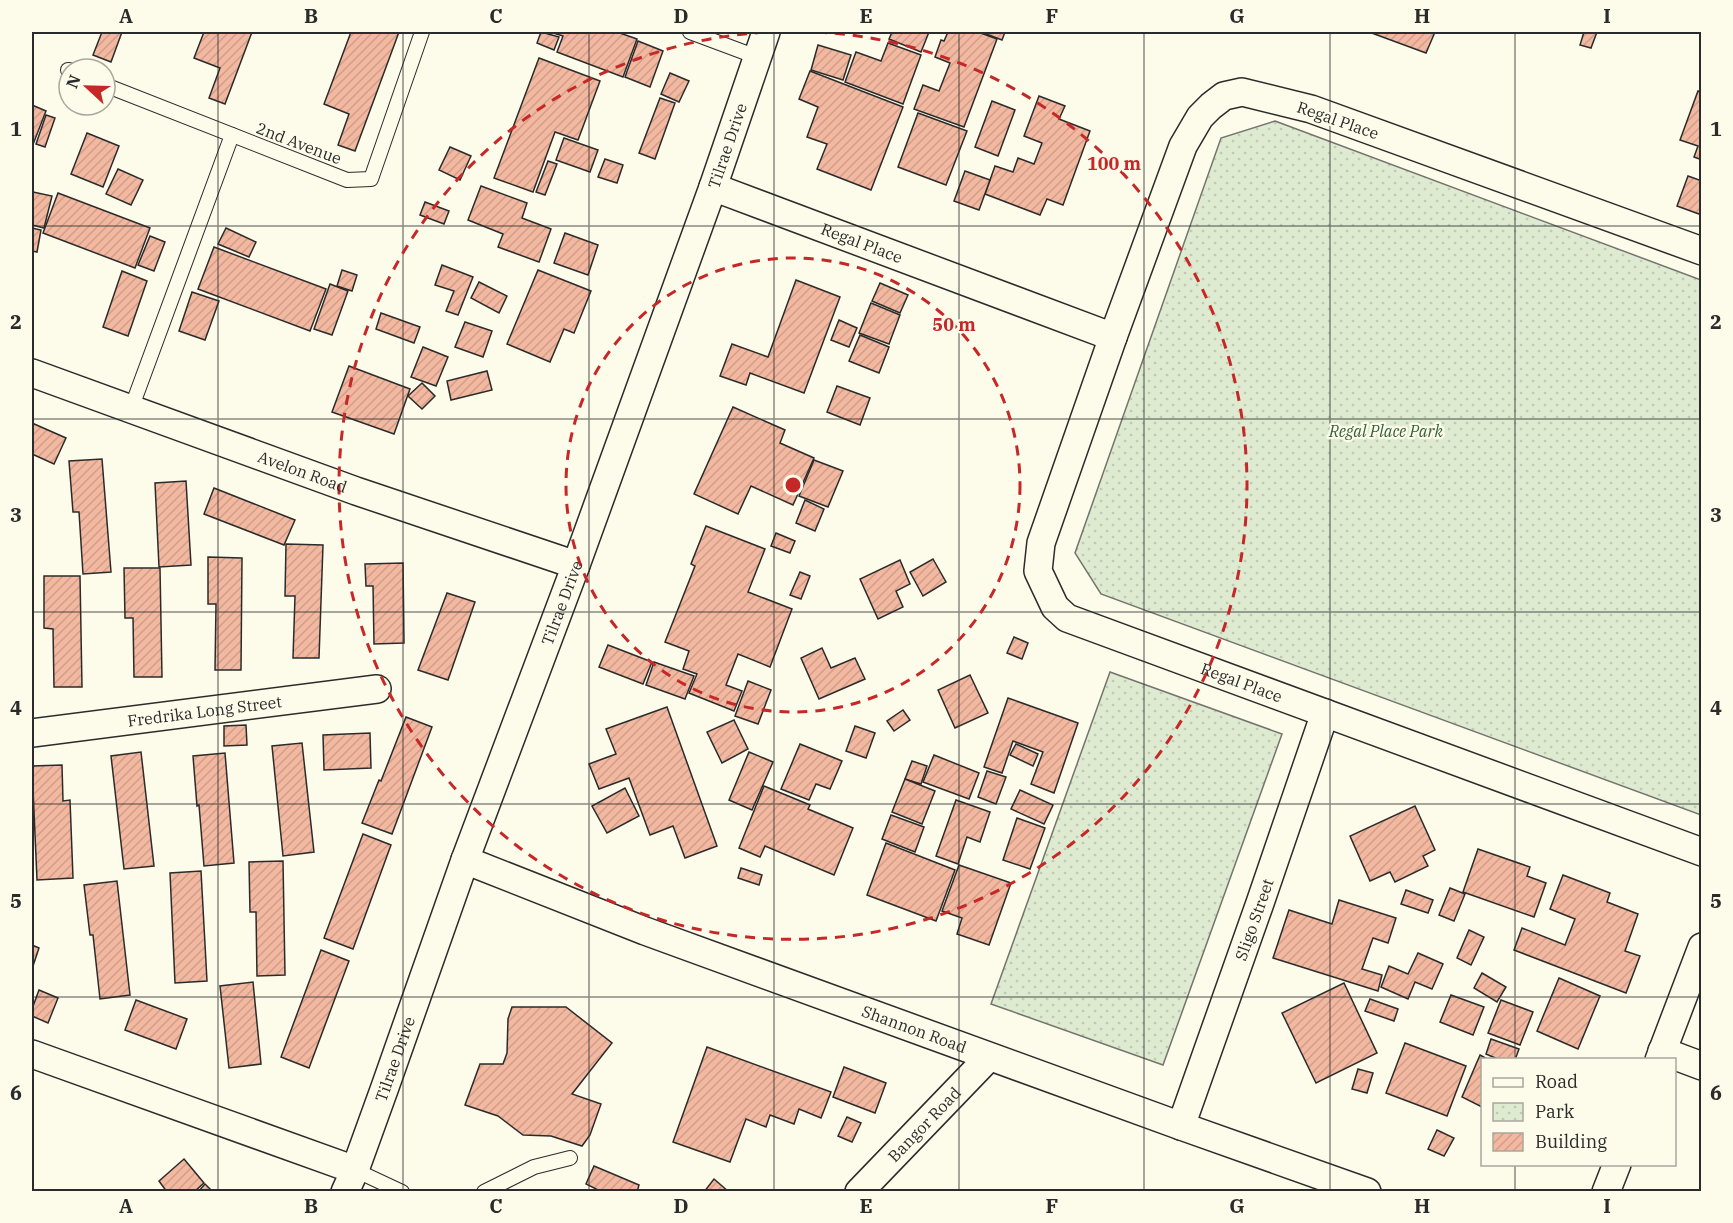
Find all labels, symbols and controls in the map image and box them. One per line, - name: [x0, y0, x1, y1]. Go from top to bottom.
- text: A: [119, 2, 133, 29]
- text: B: [304, 2, 318, 29]
- text: C: [489, 2, 503, 29]
- text: D: [673, 2, 689, 29]
- text: E: [859, 2, 873, 29]
- text: F: [1046, 2, 1058, 29]
- text: G: [1229, 2, 1245, 29]
- text: H: [1414, 2, 1430, 29]
- text: I: [1603, 2, 1611, 29]
- north arrow: [57, 57, 117, 117]
- text: N: [61, 72, 85, 91]
- street label: Regal Place: [1294, 97, 1382, 143]
- street label: Tilrae Drive: [703, 100, 751, 191]
- text: 1: [10, 115, 22, 142]
- text: 1: [1710, 115, 1722, 142]
- street label: 2nd Avenue: [254, 118, 344, 168]
- text: 100 m: [1087, 152, 1142, 175]
- street label: Regal Place: [818, 218, 905, 267]
- text: 2: [10, 308, 22, 335]
- text: 2: [1710, 308, 1722, 335]
- text: 50 m: [932, 313, 976, 336]
- park label: Regal Place Park: [1328, 421, 1443, 441]
- street label: Avelon Road: [255, 446, 350, 497]
- centre of rings: [783, 475, 803, 495]
- text: 3: [10, 501, 22, 528]
- text: 3: [1710, 501, 1722, 528]
- street label: Tilrae Drive: [537, 558, 587, 648]
- street label: Regal Place: [1198, 658, 1285, 706]
- street label: Fredrika Long Street: [126, 691, 283, 731]
- text: 4: [10, 694, 22, 721]
- text: 4: [1710, 694, 1722, 721]
- street label: Sligo Street: [1230, 876, 1278, 963]
- text: 5: [10, 887, 22, 914]
- text: 5: [1710, 887, 1722, 914]
- street label: Shannon Road: [859, 1001, 969, 1057]
- street label: Tilrae Drive: [371, 1014, 419, 1104]
- legend: [1481, 1058, 1676, 1166]
- text: Road: [1535, 1070, 1578, 1093]
- text: 6: [10, 1079, 22, 1106]
- text: 6: [1710, 1079, 1722, 1106]
- street label: Bangor Road: [884, 1082, 965, 1166]
- text: Park: [1535, 1100, 1575, 1123]
- text: Building: [1535, 1130, 1607, 1153]
- text: A: [119, 1192, 133, 1219]
- text: B: [304, 1192, 318, 1219]
- text: C: [489, 1192, 503, 1219]
- text: D: [673, 1192, 689, 1219]
- text: E: [859, 1192, 873, 1219]
- text: F: [1046, 1192, 1058, 1219]
- text: G: [1229, 1192, 1245, 1219]
- text: H: [1414, 1192, 1430, 1219]
- text: I: [1603, 1192, 1611, 1219]

